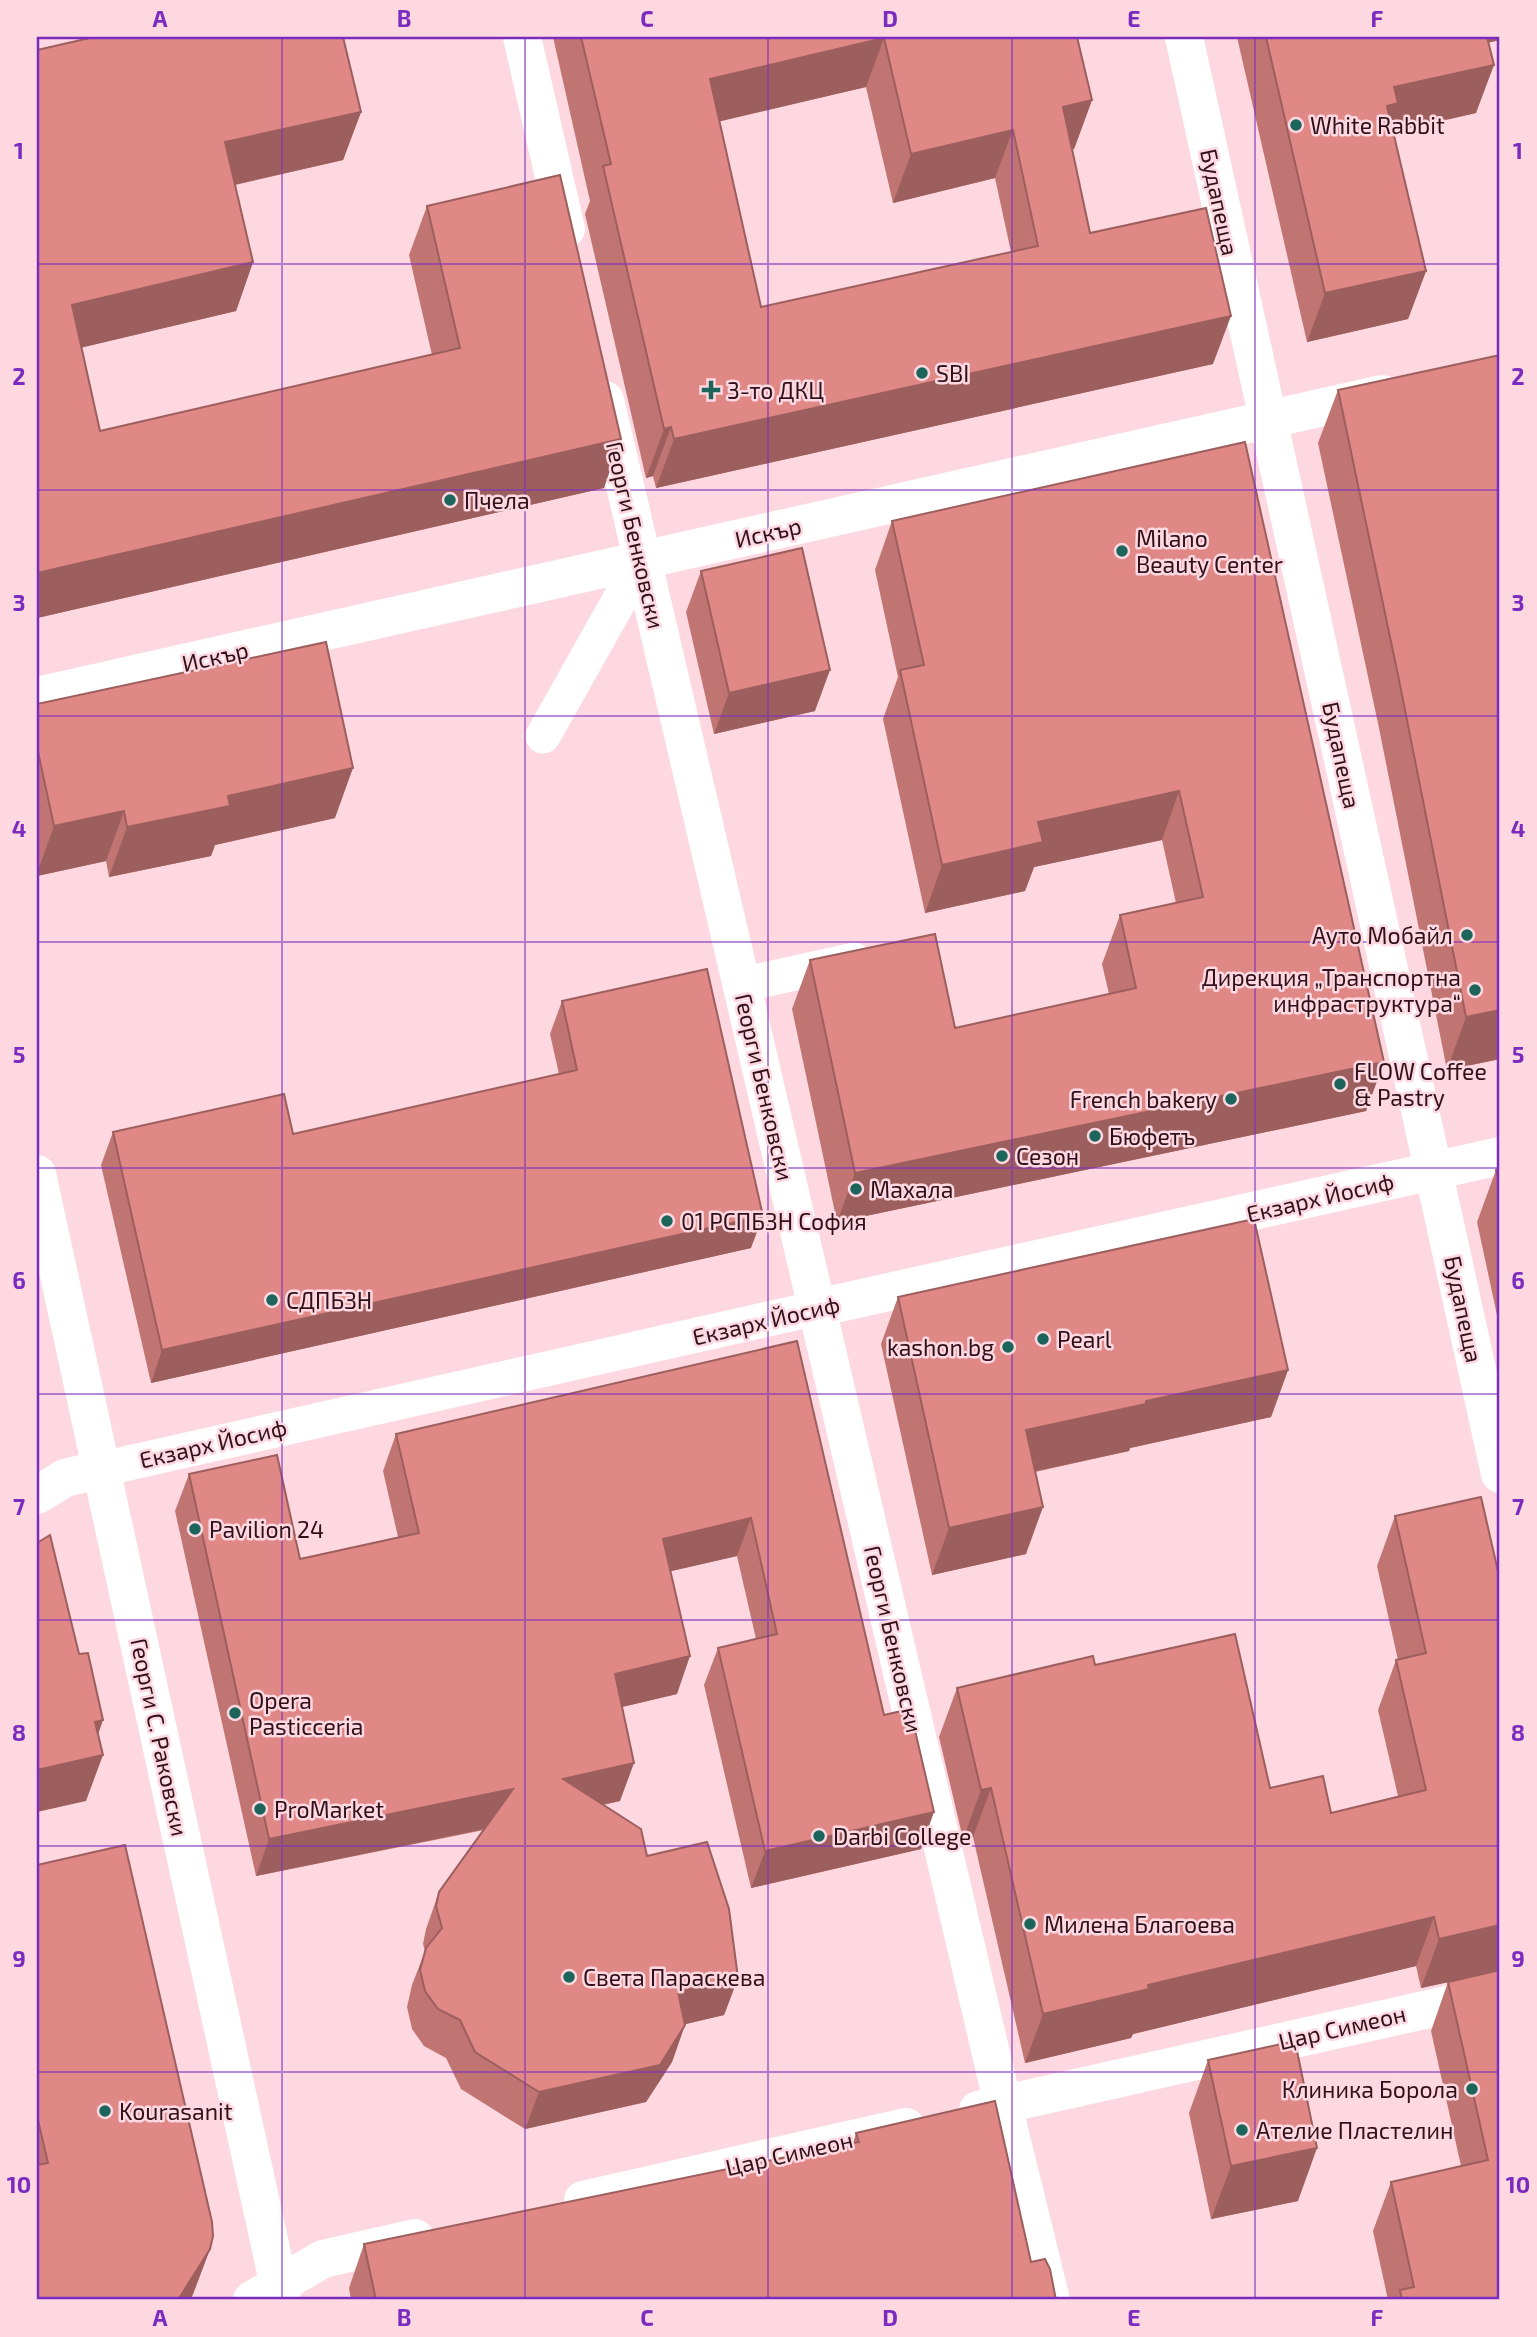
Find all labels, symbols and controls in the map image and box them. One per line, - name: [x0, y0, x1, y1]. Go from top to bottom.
- text: A: [152, 4, 168, 32]
- text: B: [397, 4, 411, 32]
- text: C: [640, 4, 654, 32]
- text: D: [882, 4, 898, 32]
- text: E: [1127, 4, 1141, 32]
- text: F: [1371, 4, 1384, 32]
- place label: White Rabbit: [1310, 111, 1445, 139]
- marker: White Rabbit: [1288, 117, 1304, 133]
- text: 1: [14, 136, 24, 164]
- text: 1: [1513, 136, 1523, 164]
- street label: Будапеща: [1194, 146, 1245, 258]
- place label: SBI: [936, 359, 969, 387]
- text: 2: [12, 362, 26, 390]
- text: 2: [1511, 362, 1525, 390]
- marker: SBI: [914, 365, 930, 381]
- place label: 3-то ДКЦ: [727, 376, 824, 404]
- marker: 3-то ДКЦ: [701, 380, 721, 400]
- street label: Георги Бенковски: [601, 439, 671, 631]
- place label: Пчела: [464, 486, 530, 514]
- marker: Пчела: [442, 492, 458, 508]
- street label: Искър: [732, 511, 804, 553]
- place label: Milano Beauty Center: [1136, 524, 1283, 578]
- marker: Milano Beauty Center: [1114, 543, 1130, 559]
- text: 3: [12, 588, 26, 616]
- text: 3: [1511, 588, 1525, 616]
- street label: Искър: [179, 635, 251, 677]
- street label: Будапеща: [1316, 699, 1367, 811]
- text: 4: [12, 814, 26, 842]
- text: 4: [1511, 814, 1525, 842]
- place label: Ауто Мобайл: [1312, 921, 1453, 950]
- marker: Ауто Мобайл: [1459, 927, 1475, 943]
- place label: Дирекция „Транспортна инфраструктура“: [1202, 963, 1461, 1018]
- marker: Дирекция „Транспортна инфраструктура“: [1467, 982, 1483, 998]
- street label: Георги Бенковски: [730, 991, 800, 1183]
- text: 5: [13, 1040, 25, 1068]
- text: 5: [1512, 1040, 1524, 1068]
- place label: FLOW Coffee & Pastry: [1354, 1057, 1487, 1111]
- marker: FLOW Coffee & Pastry: [1332, 1076, 1348, 1092]
- place label: French bakery: [1070, 1085, 1217, 1113]
- marker: French bakery: [1223, 1091, 1239, 1107]
- place label: Бюфетъ: [1109, 1122, 1195, 1150]
- marker: Бюфетъ: [1087, 1128, 1103, 1144]
- place label: Сезон: [1016, 1142, 1079, 1170]
- marker: Сезон: [994, 1148, 1010, 1164]
- street label: Екзарх Йосиф: [1244, 1166, 1396, 1228]
- place label: Махала: [870, 1175, 953, 1203]
- marker: Махала: [848, 1181, 864, 1197]
- place label: 01 РСПБЗН София: [681, 1207, 867, 1235]
- marker: 01 РСПБЗН София: [659, 1213, 675, 1229]
- street label: Будапеща: [1438, 1253, 1489, 1365]
- text: 6: [12, 1266, 26, 1294]
- text: 6: [1511, 1266, 1525, 1294]
- place label: СДПБЗН: [286, 1286, 372, 1314]
- street label: Екзарх Йосиф: [690, 1289, 842, 1351]
- marker: СДПБЗН: [264, 1292, 280, 1308]
- place label: Pearl: [1057, 1325, 1112, 1353]
- marker: Pearl: [1035, 1331, 1051, 1347]
- place label: kashon.bg: [887, 1333, 994, 1361]
- marker: kashon.bg: [1000, 1339, 1016, 1355]
- street label: Екзарх Йосиф: [137, 1412, 289, 1474]
- text: 7: [13, 1492, 25, 1520]
- text: 7: [1512, 1492, 1524, 1520]
- place label: Pavilion 24: [209, 1515, 324, 1543]
- marker: Pavilion 24: [187, 1521, 203, 1537]
- street label: Георги Бенковски: [859, 1543, 929, 1735]
- street label: Георги С. Раковски: [125, 1636, 195, 1838]
- place label: Opera Pasticceria: [249, 1686, 363, 1740]
- marker: Opera Pasticceria: [227, 1705, 243, 1721]
- text: 8: [12, 1718, 26, 1746]
- text: 8: [1511, 1718, 1525, 1746]
- place label: ProMarket: [274, 1795, 384, 1823]
- marker: ProMarket: [252, 1801, 268, 1817]
- place label: Darbi College: [833, 1822, 971, 1850]
- marker: Darbi College: [811, 1828, 827, 1844]
- place label: Милена Благоева: [1044, 1910, 1235, 1938]
- marker: Милена Благоева: [1022, 1916, 1038, 1932]
- text: 9: [12, 1944, 26, 1972]
- text: 9: [1511, 1944, 1525, 1972]
- place label: Света Параскева: [583, 1963, 765, 1991]
- marker: Света Параскева: [561, 1969, 577, 1985]
- street label: Цар Симеон: [1276, 1999, 1408, 2055]
- place label: Клиника Борола: [1282, 2075, 1458, 2103]
- marker: Клиника Борола: [1464, 2081, 1480, 2097]
- place label: Kourasanit: [119, 2097, 233, 2125]
- marker: Kourasanit: [97, 2103, 113, 2119]
- place label: Ателие Пластелин: [1256, 2116, 1453, 2144]
- marker: Ателие Пластелин: [1234, 2122, 1250, 2138]
- street label: Цар Симеон: [723, 2125, 855, 2181]
- text: 10: [7, 2170, 31, 2198]
- text: 10: [1506, 2170, 1530, 2198]
- text: A: [152, 2303, 168, 2331]
- text: B: [397, 2303, 411, 2331]
- text: C: [640, 2303, 654, 2331]
- text: D: [882, 2303, 898, 2331]
- text: E: [1127, 2303, 1141, 2331]
- text: F: [1371, 2303, 1384, 2331]

